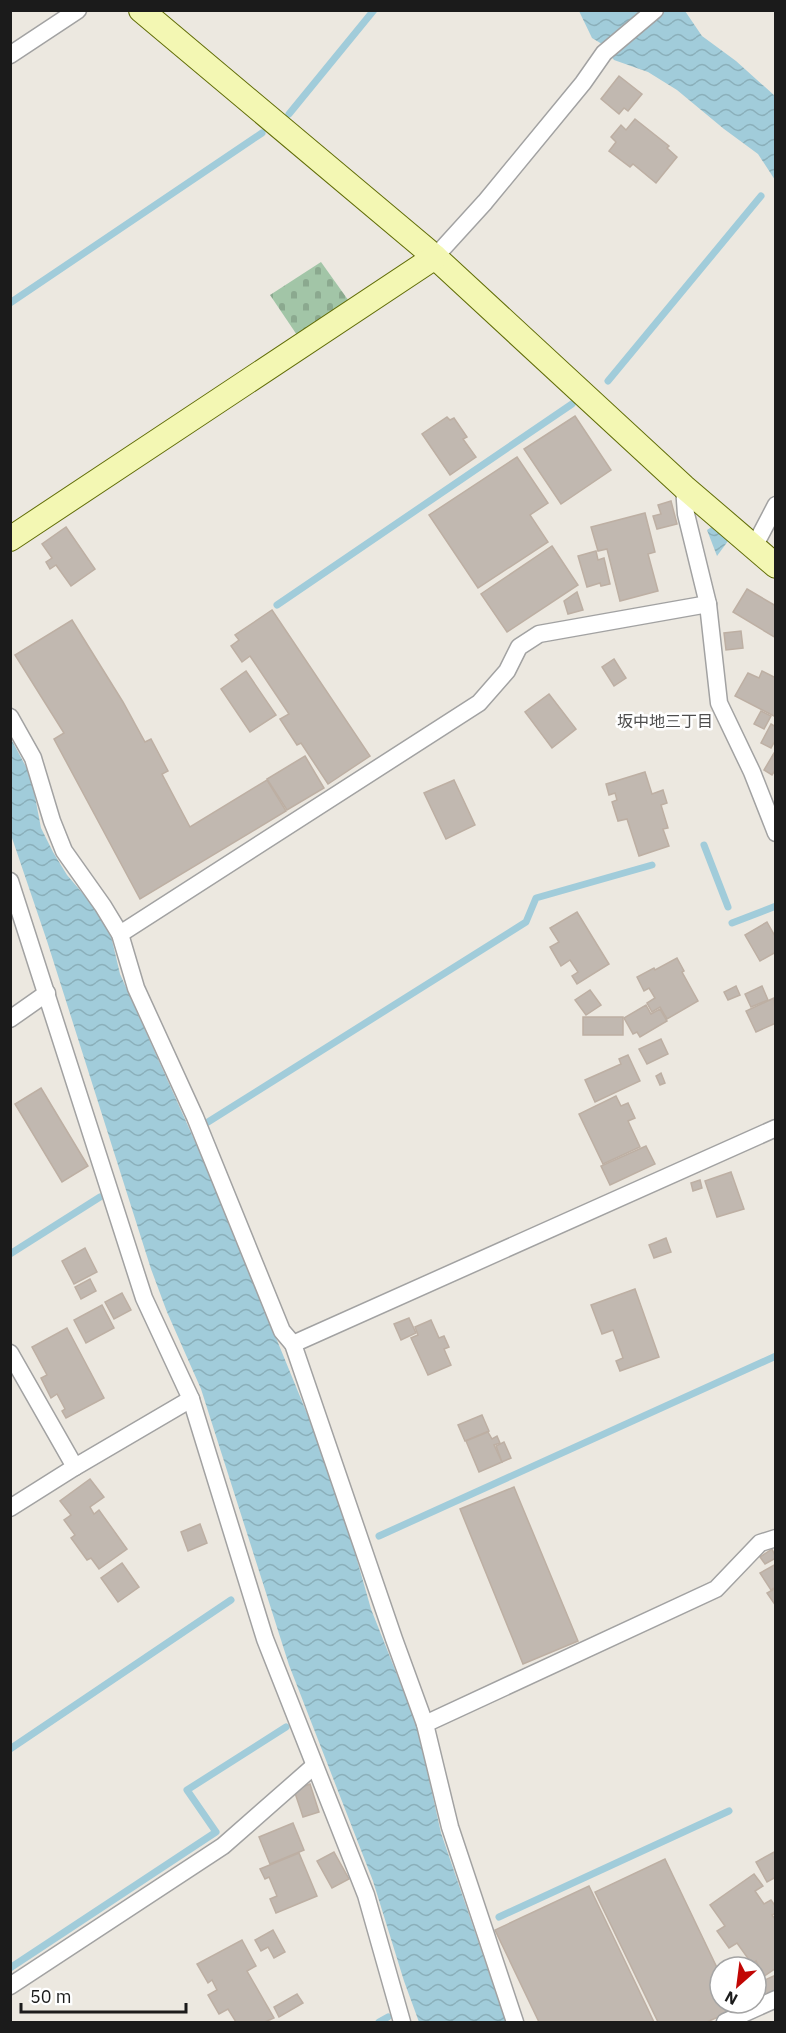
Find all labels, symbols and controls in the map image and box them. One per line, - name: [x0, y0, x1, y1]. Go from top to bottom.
- district label: 坂中地三丁目: [617, 711, 713, 731]
- north arrow: [708, 1955, 768, 2015]
- scale bar: [21, 1976, 186, 2014]
- text: 50 m: [30, 1985, 72, 2008]
- text: N: [721, 1987, 741, 2010]

